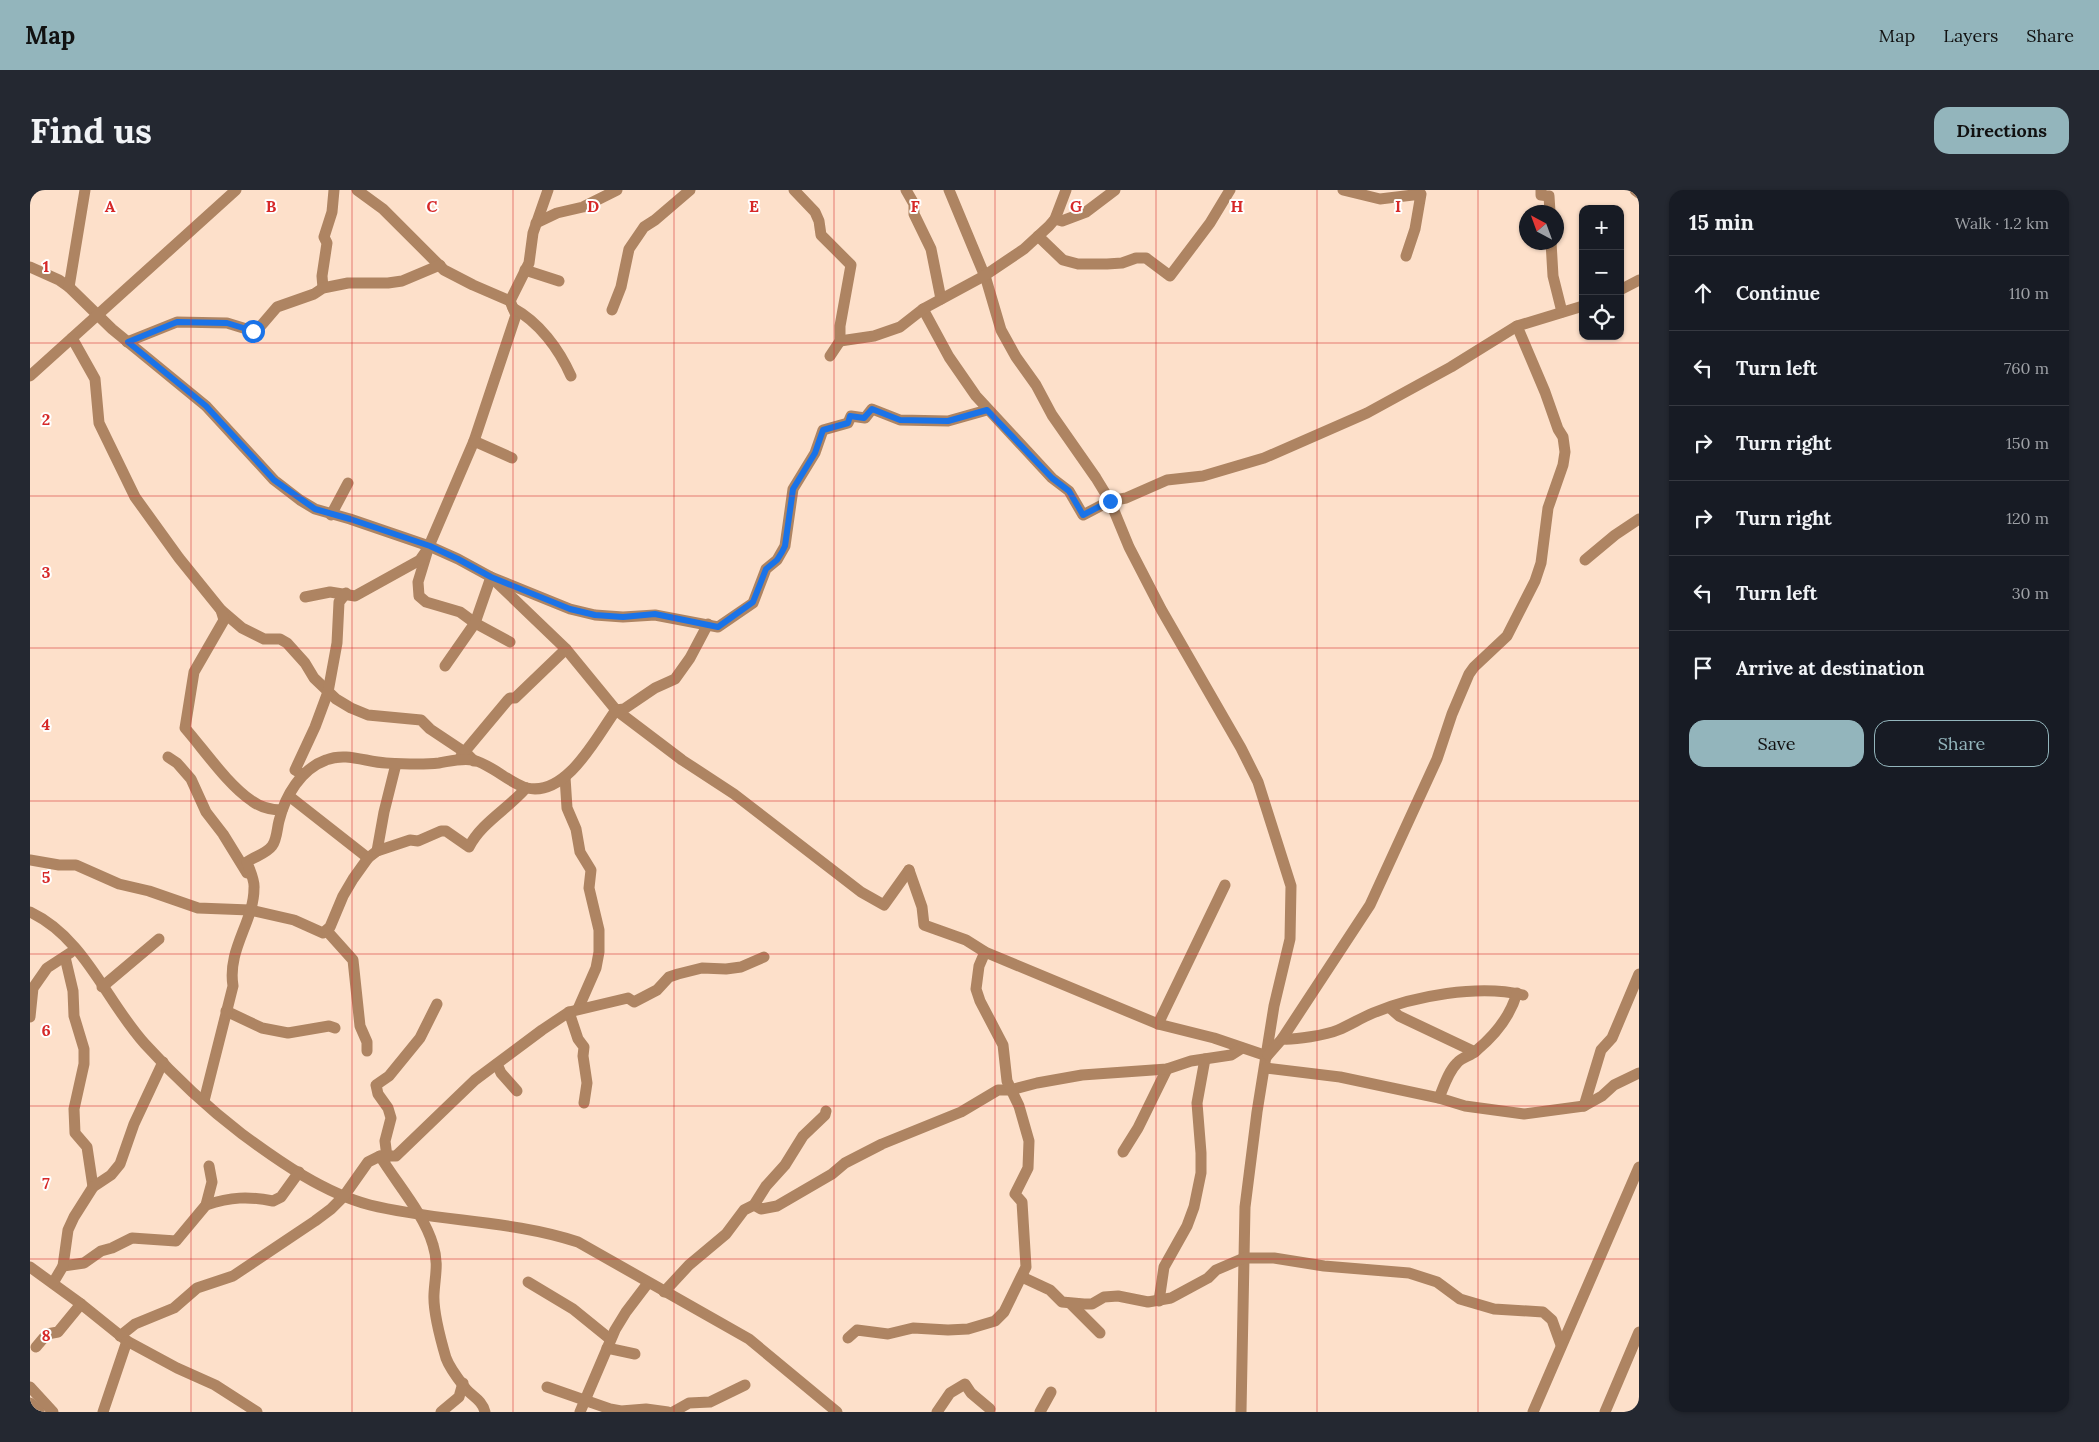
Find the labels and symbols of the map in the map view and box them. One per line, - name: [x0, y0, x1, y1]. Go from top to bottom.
- text: A: [105, 196, 116, 216]
- text: B: [266, 196, 277, 216]
- text: C: [426, 196, 438, 216]
- text: D: [587, 196, 599, 216]
- text: E: [749, 196, 759, 216]
- text: F: [910, 196, 920, 216]
- text: G: [1070, 196, 1082, 216]
- text: H: [1231, 196, 1244, 216]
- text: I: [1395, 196, 1401, 216]
- north arrow: [1519, 205, 1564, 250]
- text: 1: [43, 256, 49, 276]
- route start: [242, 320, 265, 343]
- text: 2: [42, 409, 50, 429]
- route end: [1099, 490, 1122, 513]
- text: 3: [42, 562, 51, 582]
- text: 4: [42, 714, 51, 734]
- text: 5: [42, 867, 51, 887]
- text: 6: [41, 1020, 51, 1040]
- text: 7: [42, 1173, 50, 1193]
- text: 8: [41, 1325, 51, 1345]

